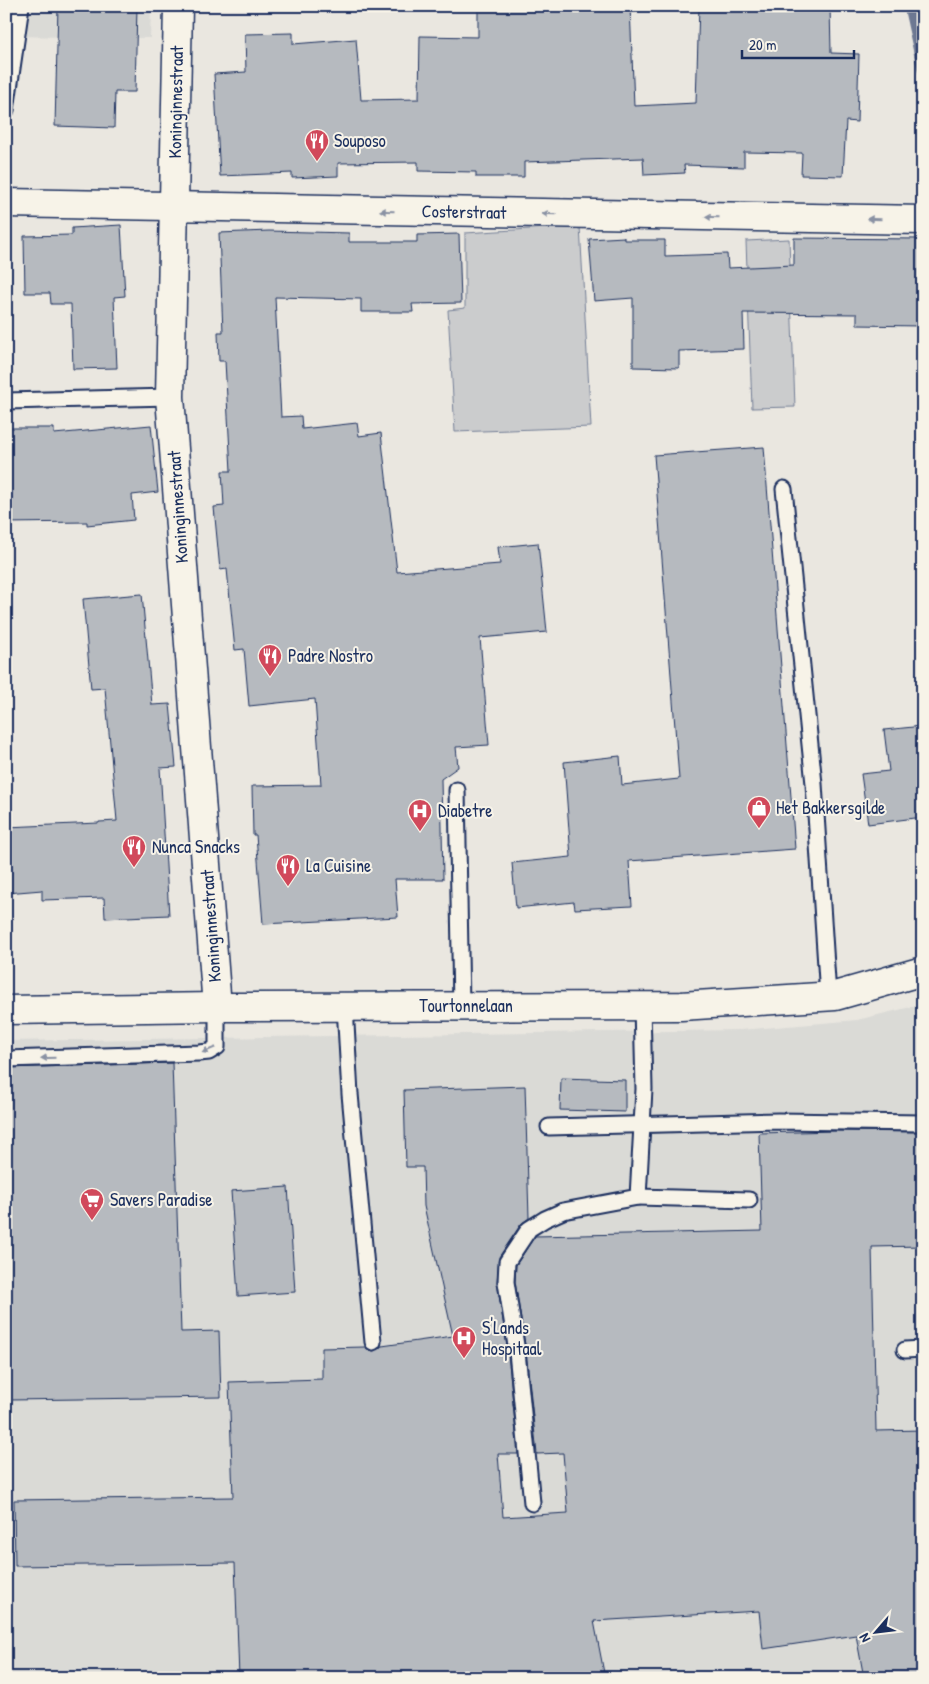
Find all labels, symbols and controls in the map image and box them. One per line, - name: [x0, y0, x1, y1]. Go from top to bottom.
- scale bar: [742, 28, 854, 60]
- text: 20 m: [749, 34, 776, 55]
- street label: Koninginnestraat: [162, 45, 189, 159]
- restaurant icon: Souposo: [304, 128, 330, 162]
- place label: Souposo: [334, 128, 386, 153]
- street label: Costerstraat: [421, 198, 507, 225]
- one-way arrow: [378, 207, 394, 215]
- one-way arrow: [541, 210, 557, 218]
- one-way arrow: [703, 212, 719, 220]
- one-way arrow: [866, 215, 882, 223]
- street label: Koninginnestraat: [161, 449, 194, 564]
- restaurant icon: Padre Nostro: [257, 643, 283, 677]
- place label: Padre Nostro: [288, 643, 373, 668]
- shop icon: Het Bakkersgilde: [746, 795, 772, 829]
- place label: Het Bakkersgilde: [776, 795, 885, 820]
- hospital icon: Diabetre: [407, 798, 433, 832]
- place label: Diabetre: [438, 798, 493, 823]
- restaurant icon: Nunca Snacks: [121, 834, 147, 868]
- place label: Nunca Snacks: [152, 834, 240, 859]
- restaurant icon: La Cuisine: [275, 853, 301, 887]
- place label: La Cuisine: [306, 853, 371, 878]
- street label: Koninginnestraat: [194, 868, 227, 983]
- street label: Tourtonnelaan: [419, 993, 513, 1018]
- one-way arrow: [201, 1046, 216, 1054]
- one-way arrow: [40, 1054, 56, 1062]
- supermarket icon: Savers Paradise: [79, 1187, 105, 1221]
- place label: Savers Paradise: [110, 1187, 213, 1212]
- place label: S'Lands Hospitaal: [482, 1315, 542, 1361]
- hospital icon: S'Lands Hospitaal: [451, 1325, 477, 1359]
- north arrow: [852, 1606, 902, 1656]
- text: N: [854, 1630, 874, 1646]

